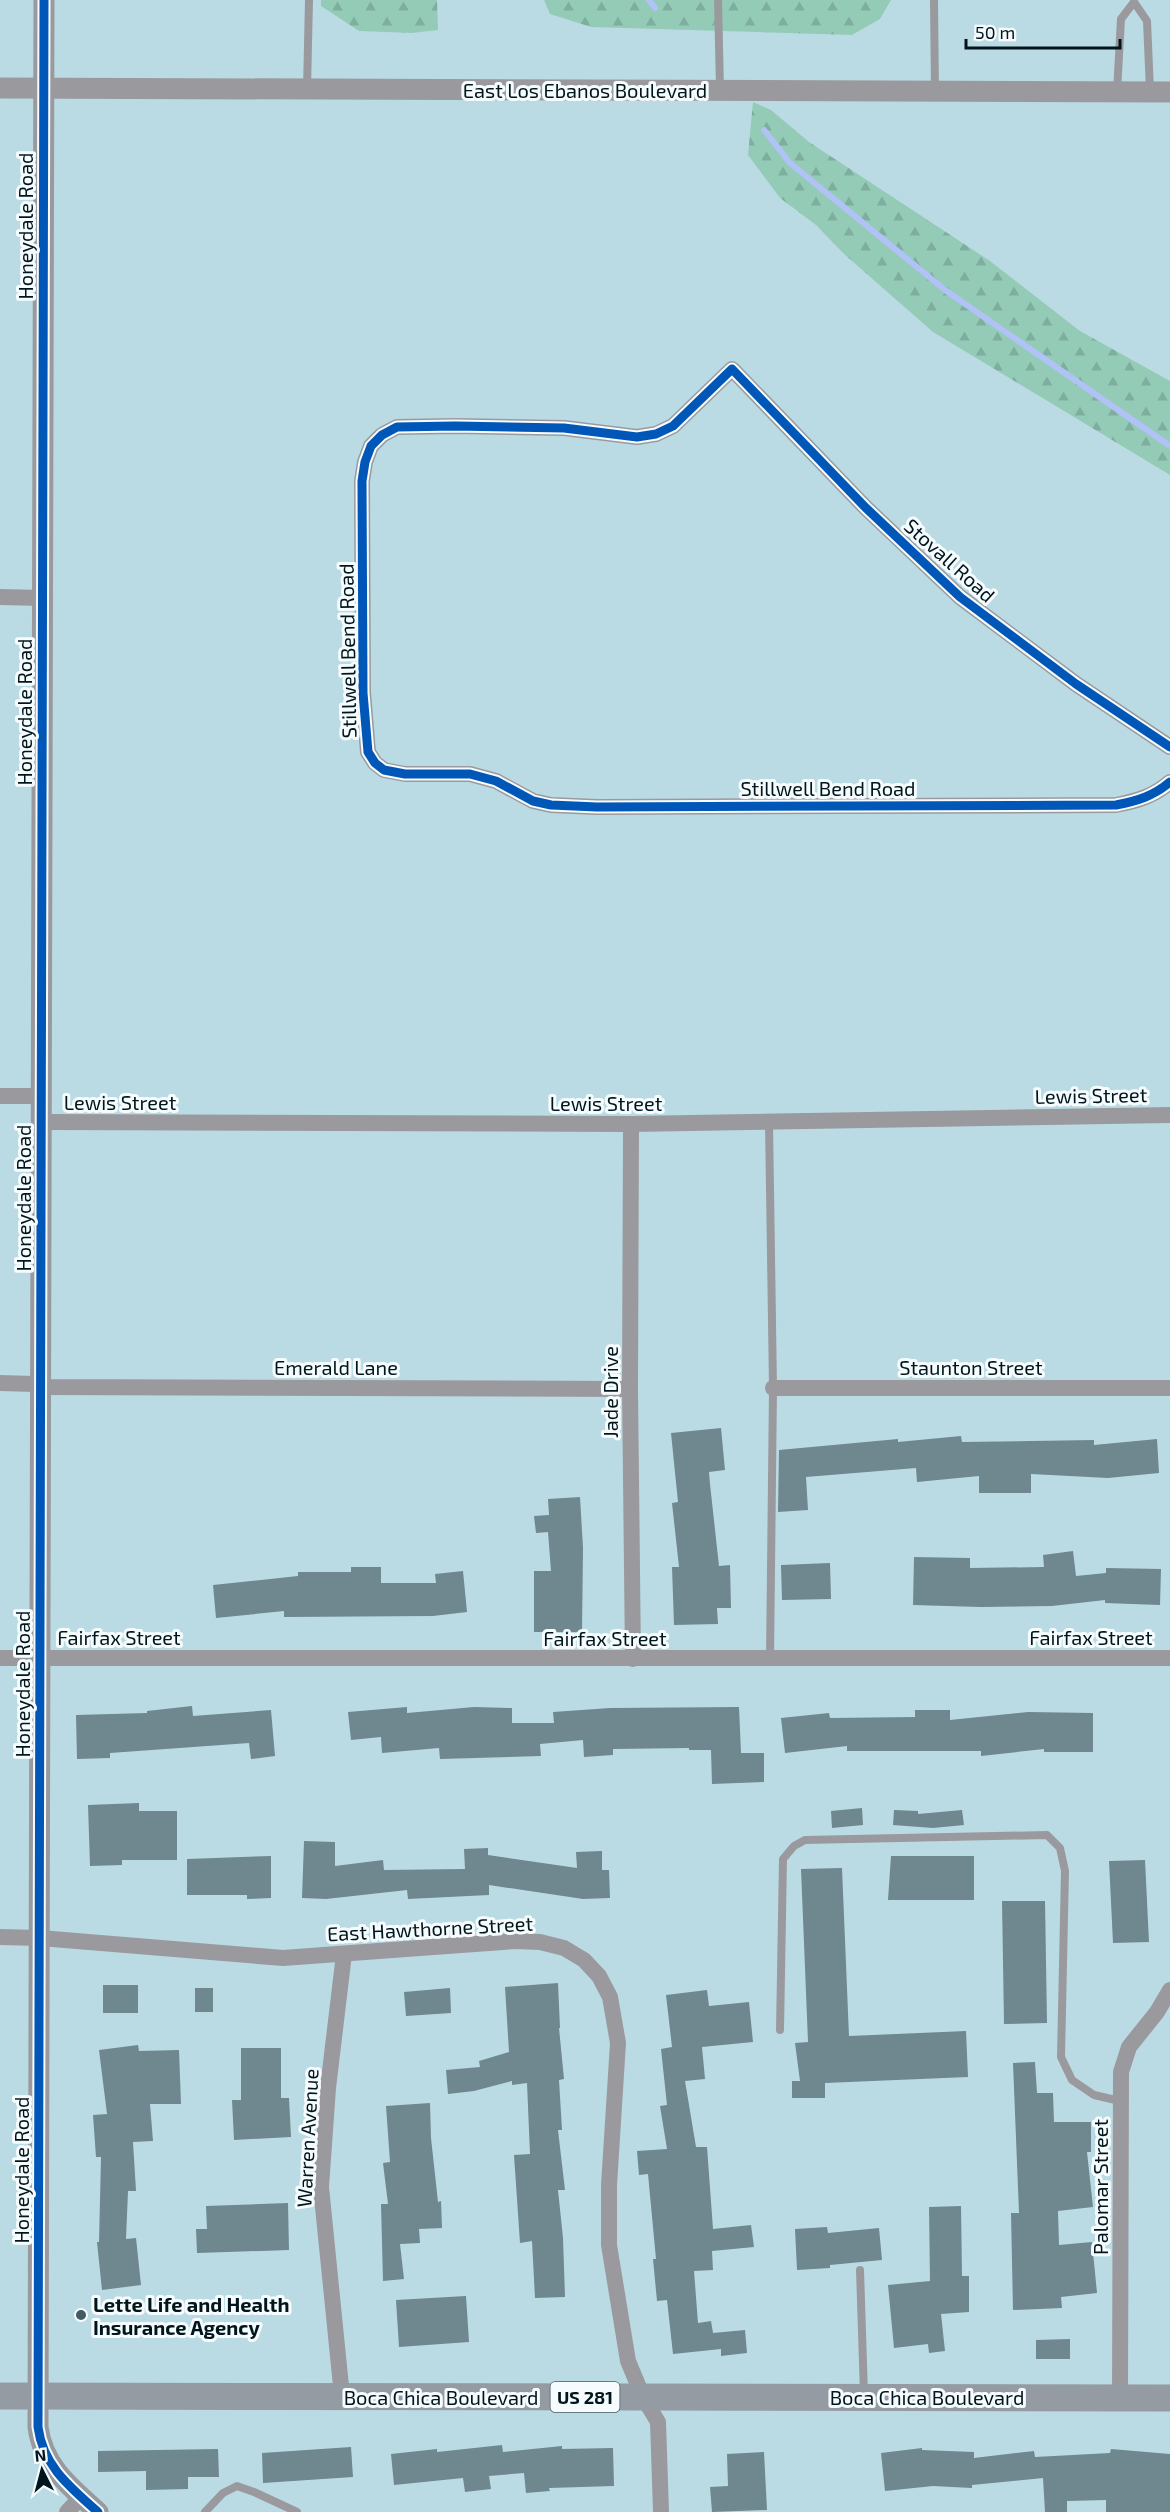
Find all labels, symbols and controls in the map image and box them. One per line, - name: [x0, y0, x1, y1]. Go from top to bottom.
- scale bar: [966, 12, 1120, 50]
- text: 50 m: [975, 21, 1015, 43]
- street label: East Los Ebanos Boulevard: [463, 78, 707, 102]
- street label: Honeydale Road: [13, 152, 37, 300]
- street label: Stovall Road: [900, 513, 1000, 607]
- street label: Stillwell Bend Road: [333, 563, 361, 739]
- street label: Honeydale Road: [12, 638, 36, 786]
- street label: Stillwell Bend Road: [740, 776, 916, 800]
- street label: Lewis Street: [1034, 1082, 1148, 1108]
- street label: Lewis Street: [64, 1090, 177, 1114]
- street label: Lewis Street: [550, 1091, 663, 1115]
- street label: Honeydale Road: [11, 1124, 35, 1272]
- street label: Jade Drive: [598, 1346, 622, 1438]
- street label: Emerald Lane: [274, 1355, 398, 1379]
- street label: Staunton Street: [899, 1355, 1043, 1379]
- street label: Honeydale Road: [10, 1610, 34, 1758]
- street label: Fairfax Street: [57, 1625, 181, 1649]
- street label: Fairfax Street: [1029, 1625, 1153, 1649]
- street label: Fairfax Street: [543, 1626, 667, 1650]
- street label: East Hawthorne Street: [326, 1911, 534, 1945]
- street label: Warren Avenue: [291, 2068, 323, 2208]
- street label: Honeydale Road: [9, 2096, 33, 2244]
- street label: Palomar Street: [1088, 2119, 1112, 2255]
- place label: Lette Life and Health Insurance Agency: [93, 2292, 289, 2340]
- marker: Lette Life and Health Insurance Agency: [74, 2308, 88, 2322]
- road number: US 281: [550, 2382, 620, 2412]
- street label: Boca Chica Boulevard: [344, 2385, 538, 2409]
- street label: Boca Chica Boulevard: [830, 2385, 1024, 2409]
- north arrow: [12, 2440, 72, 2500]
- text: N: [34, 2445, 47, 2465]

